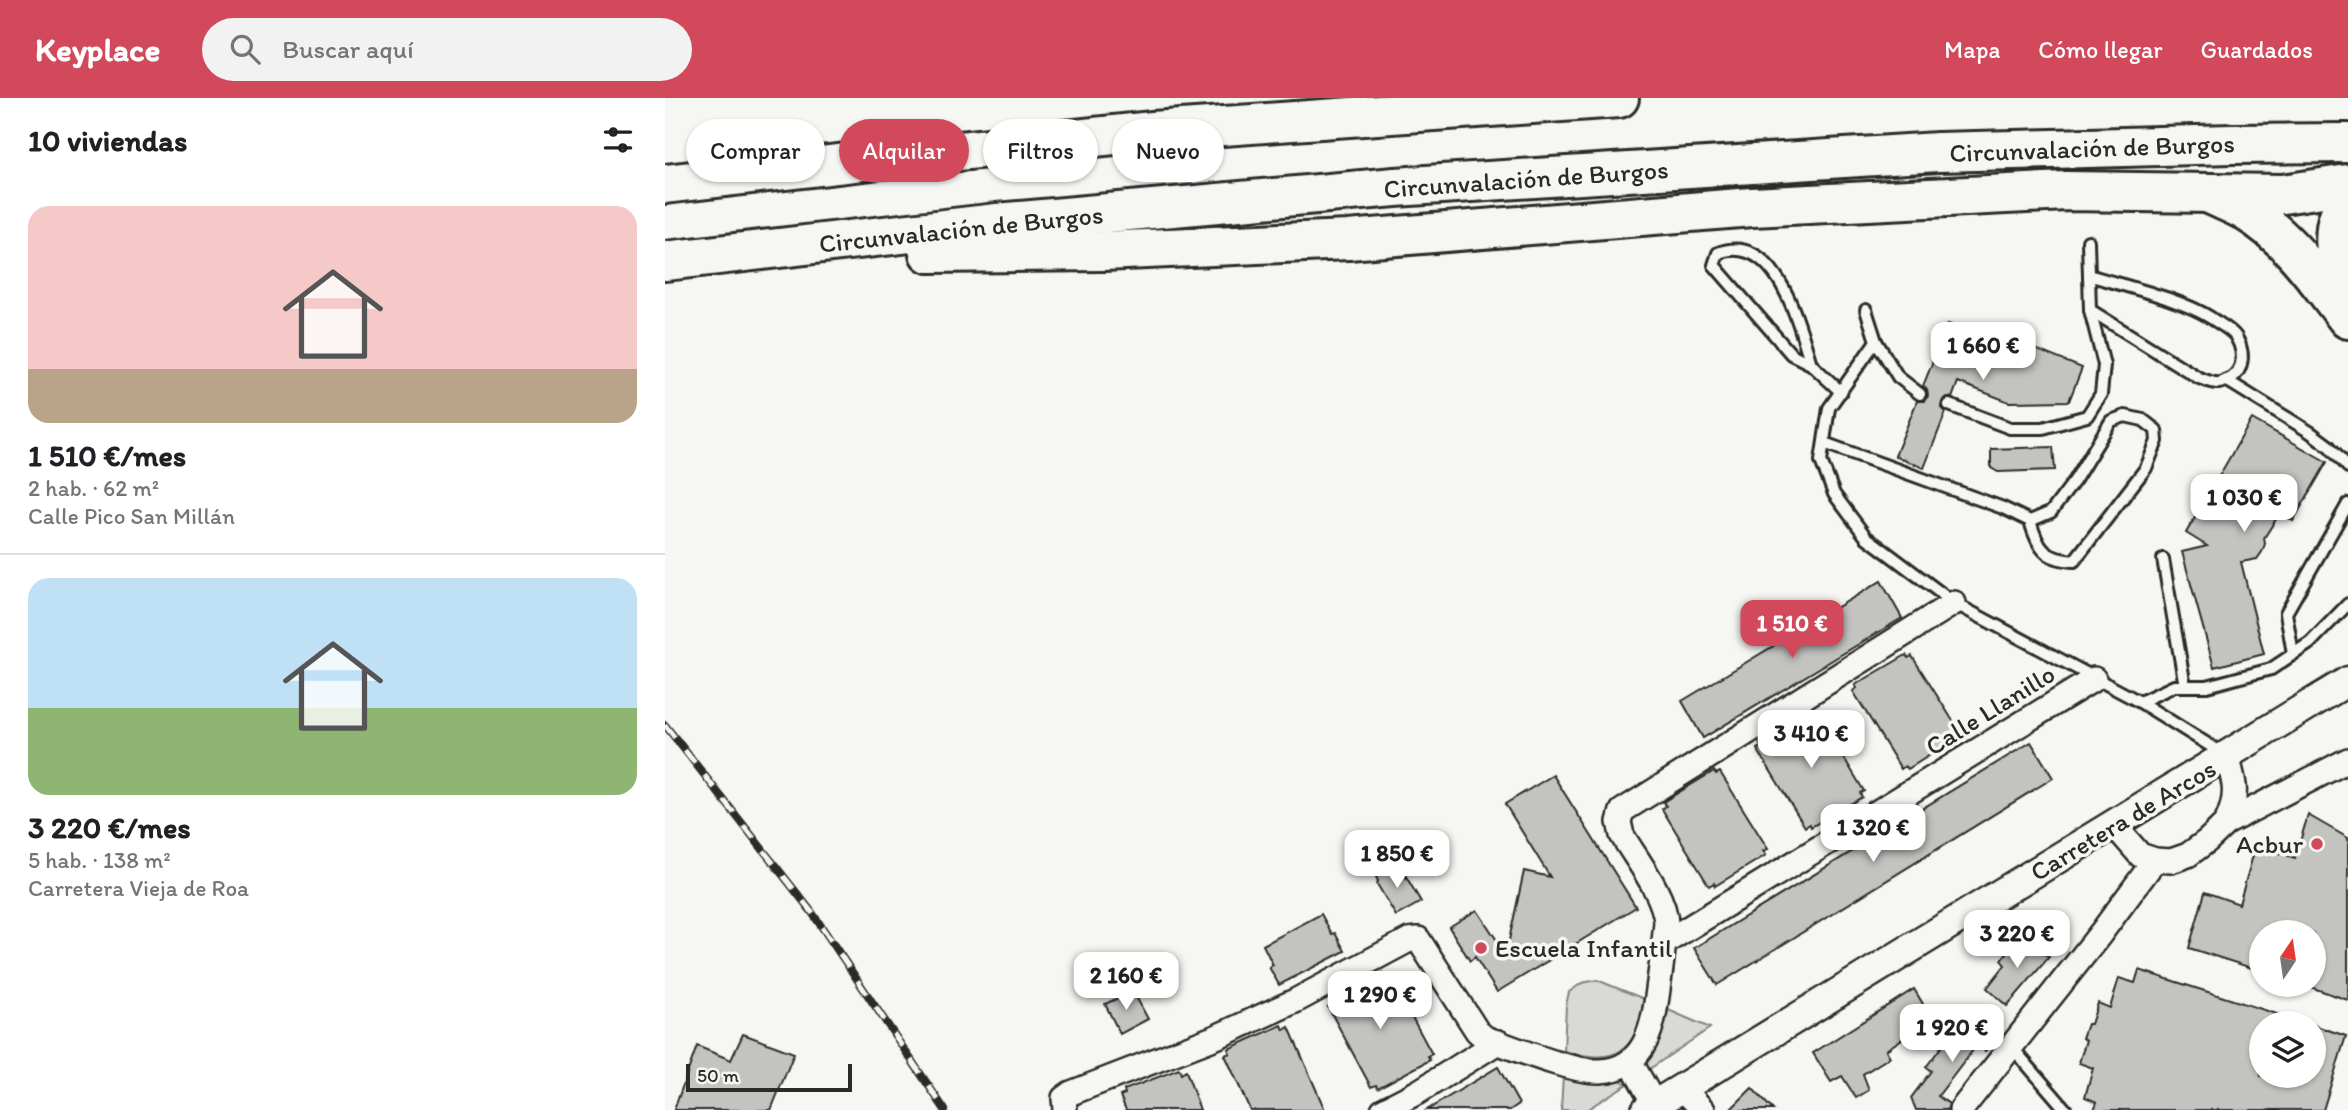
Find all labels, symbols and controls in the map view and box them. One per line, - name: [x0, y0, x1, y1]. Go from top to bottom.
- search box: [202, 18, 692, 81]
- text: Keyplace: [35, 30, 160, 69]
- icon: search: [226, 30, 264, 68]
- text: Buscar aquí: [282, 33, 414, 65]
- text: Mapa: [1944, 35, 2000, 64]
- text: Cómo llegar: [2038, 35, 2163, 64]
- text: Guardados: [2201, 35, 2313, 64]
- chip: Comprar: [686, 119, 825, 182]
- chip: Alquilar: [839, 119, 969, 182]
- chip: Filtros: [983, 119, 1098, 182]
- chip: Nuevo: [1112, 119, 1224, 182]
- icon: filters: [599, 121, 637, 159]
- text: 10 viviendas: [28, 122, 187, 159]
- street label: Circunvalación de Burgos: [1949, 127, 2235, 169]
- street label: Circunvalación de Burgos: [1382, 153, 1670, 205]
- street label: Circunvalación de Burgos: [817, 198, 1105, 260]
- icon: home: [270, 251, 396, 377]
- pin: 1 660 €: [1918, 322, 2048, 382]
- text: 1 660 €: [1947, 331, 2019, 359]
- text: 1 510 €/mes: [28, 437, 186, 474]
- text: 2 hab. · 62 m²: [28, 474, 159, 502]
- pin: 1 030 €: [2179, 474, 2309, 534]
- text: 1 030 €: [2206, 483, 2282, 511]
- text: Calle Pico San Millán: [28, 502, 235, 530]
- pin: 1 510 €: [1727, 601, 1857, 660]
- text: 1 510 €: [1756, 609, 1828, 637]
- icon: home: [270, 623, 396, 749]
- street label: Calle Llanillo: [1919, 658, 2061, 762]
- pin: 3 410 €: [1746, 710, 1876, 770]
- text: 3 410 €: [1774, 719, 1848, 747]
- street label: Carretera de Arcos: [2024, 752, 2222, 888]
- pin: 1 320 €: [1808, 804, 1938, 864]
- text: 3 220 €/mes: [28, 809, 191, 846]
- text: 1 320 €: [1837, 813, 1909, 841]
- place label: Acbur: [2236, 828, 2304, 860]
- pin: 1 850 €: [1332, 830, 1462, 890]
- marker: Acbur: [2309, 836, 2325, 852]
- text: 1 850 €: [1360, 839, 1434, 867]
- text: 5 hab. · 138 m²: [28, 846, 171, 874]
- text: Carretera Vieja de Roa: [28, 874, 249, 902]
- pin: 3 220 €: [1952, 910, 2082, 970]
- text: 3 220 €: [1980, 919, 2054, 947]
- north arrow: [2249, 920, 2326, 998]
- map controls: [2249, 920, 2326, 1088]
- place label: Escuela Infantil: [1495, 932, 1672, 964]
- marker: Escuela Infantil: [1473, 940, 1489, 956]
- pin: 2 160 €: [1061, 953, 1191, 1012]
- text: 2 160 €: [1090, 961, 1162, 989]
- pin: 1 290 €: [1315, 972, 1445, 1031]
- text: 1 290 €: [1344, 980, 1416, 1008]
- pin: 1 920 €: [1887, 1004, 2017, 1064]
- button: layers: [2249, 1011, 2326, 1088]
- text: 1 920 €: [1916, 1013, 1988, 1041]
- scale bar: [686, 1061, 852, 1093]
- text: 50 m: [697, 1064, 739, 1087]

